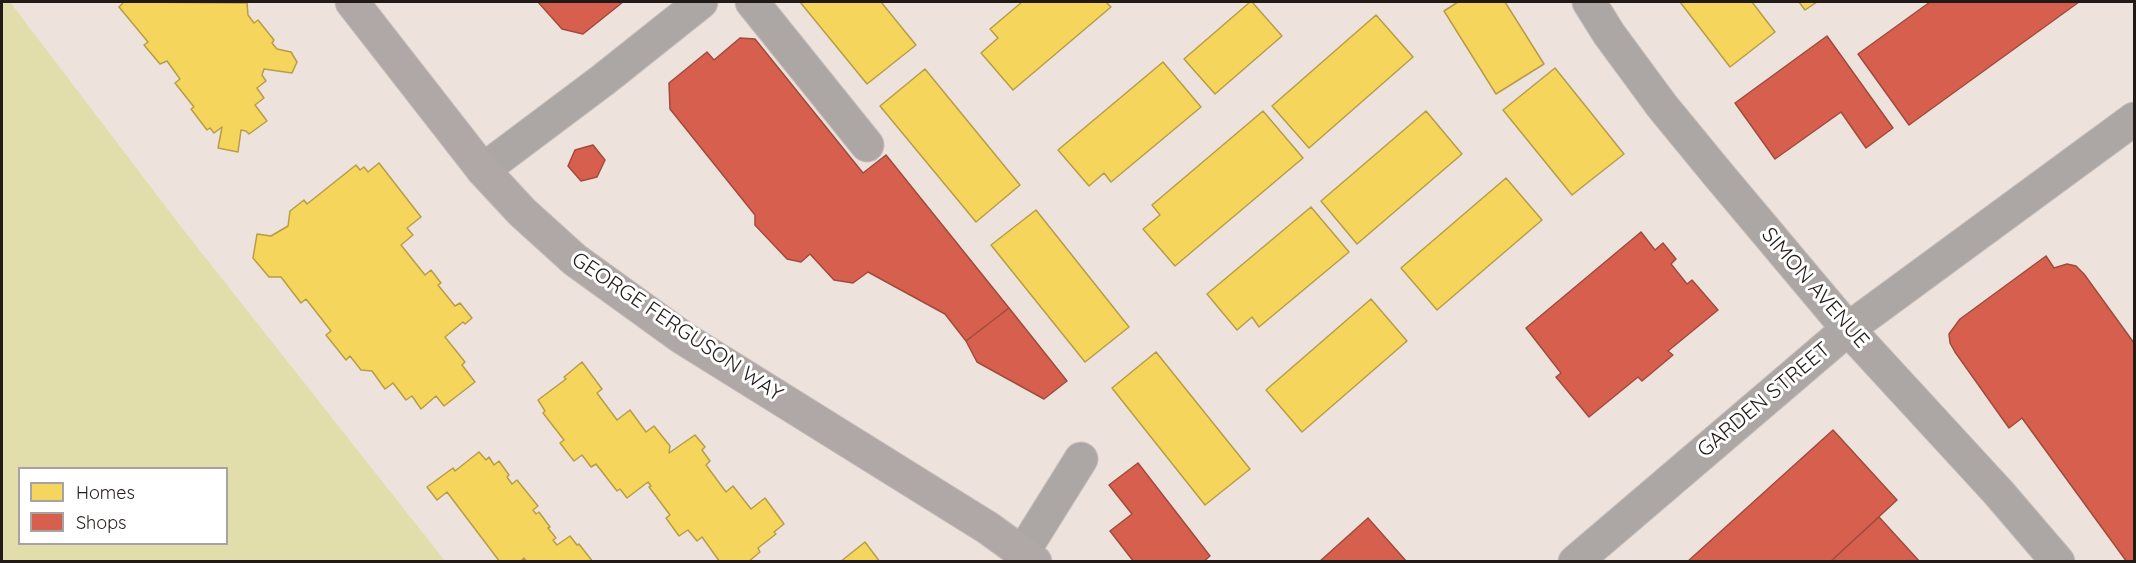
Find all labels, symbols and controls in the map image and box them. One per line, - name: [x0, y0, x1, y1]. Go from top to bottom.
- street label: SIMON AVENUE: [1756, 223, 1874, 353]
- street label: GEORGE FERGUSON WAY: [567, 247, 787, 407]
- street label: GARDEN STREET: [1693, 337, 1835, 463]
- legend: [18, 467, 228, 545]
- text: Homes: [76, 481, 135, 504]
- text: Shops: [76, 511, 127, 534]

